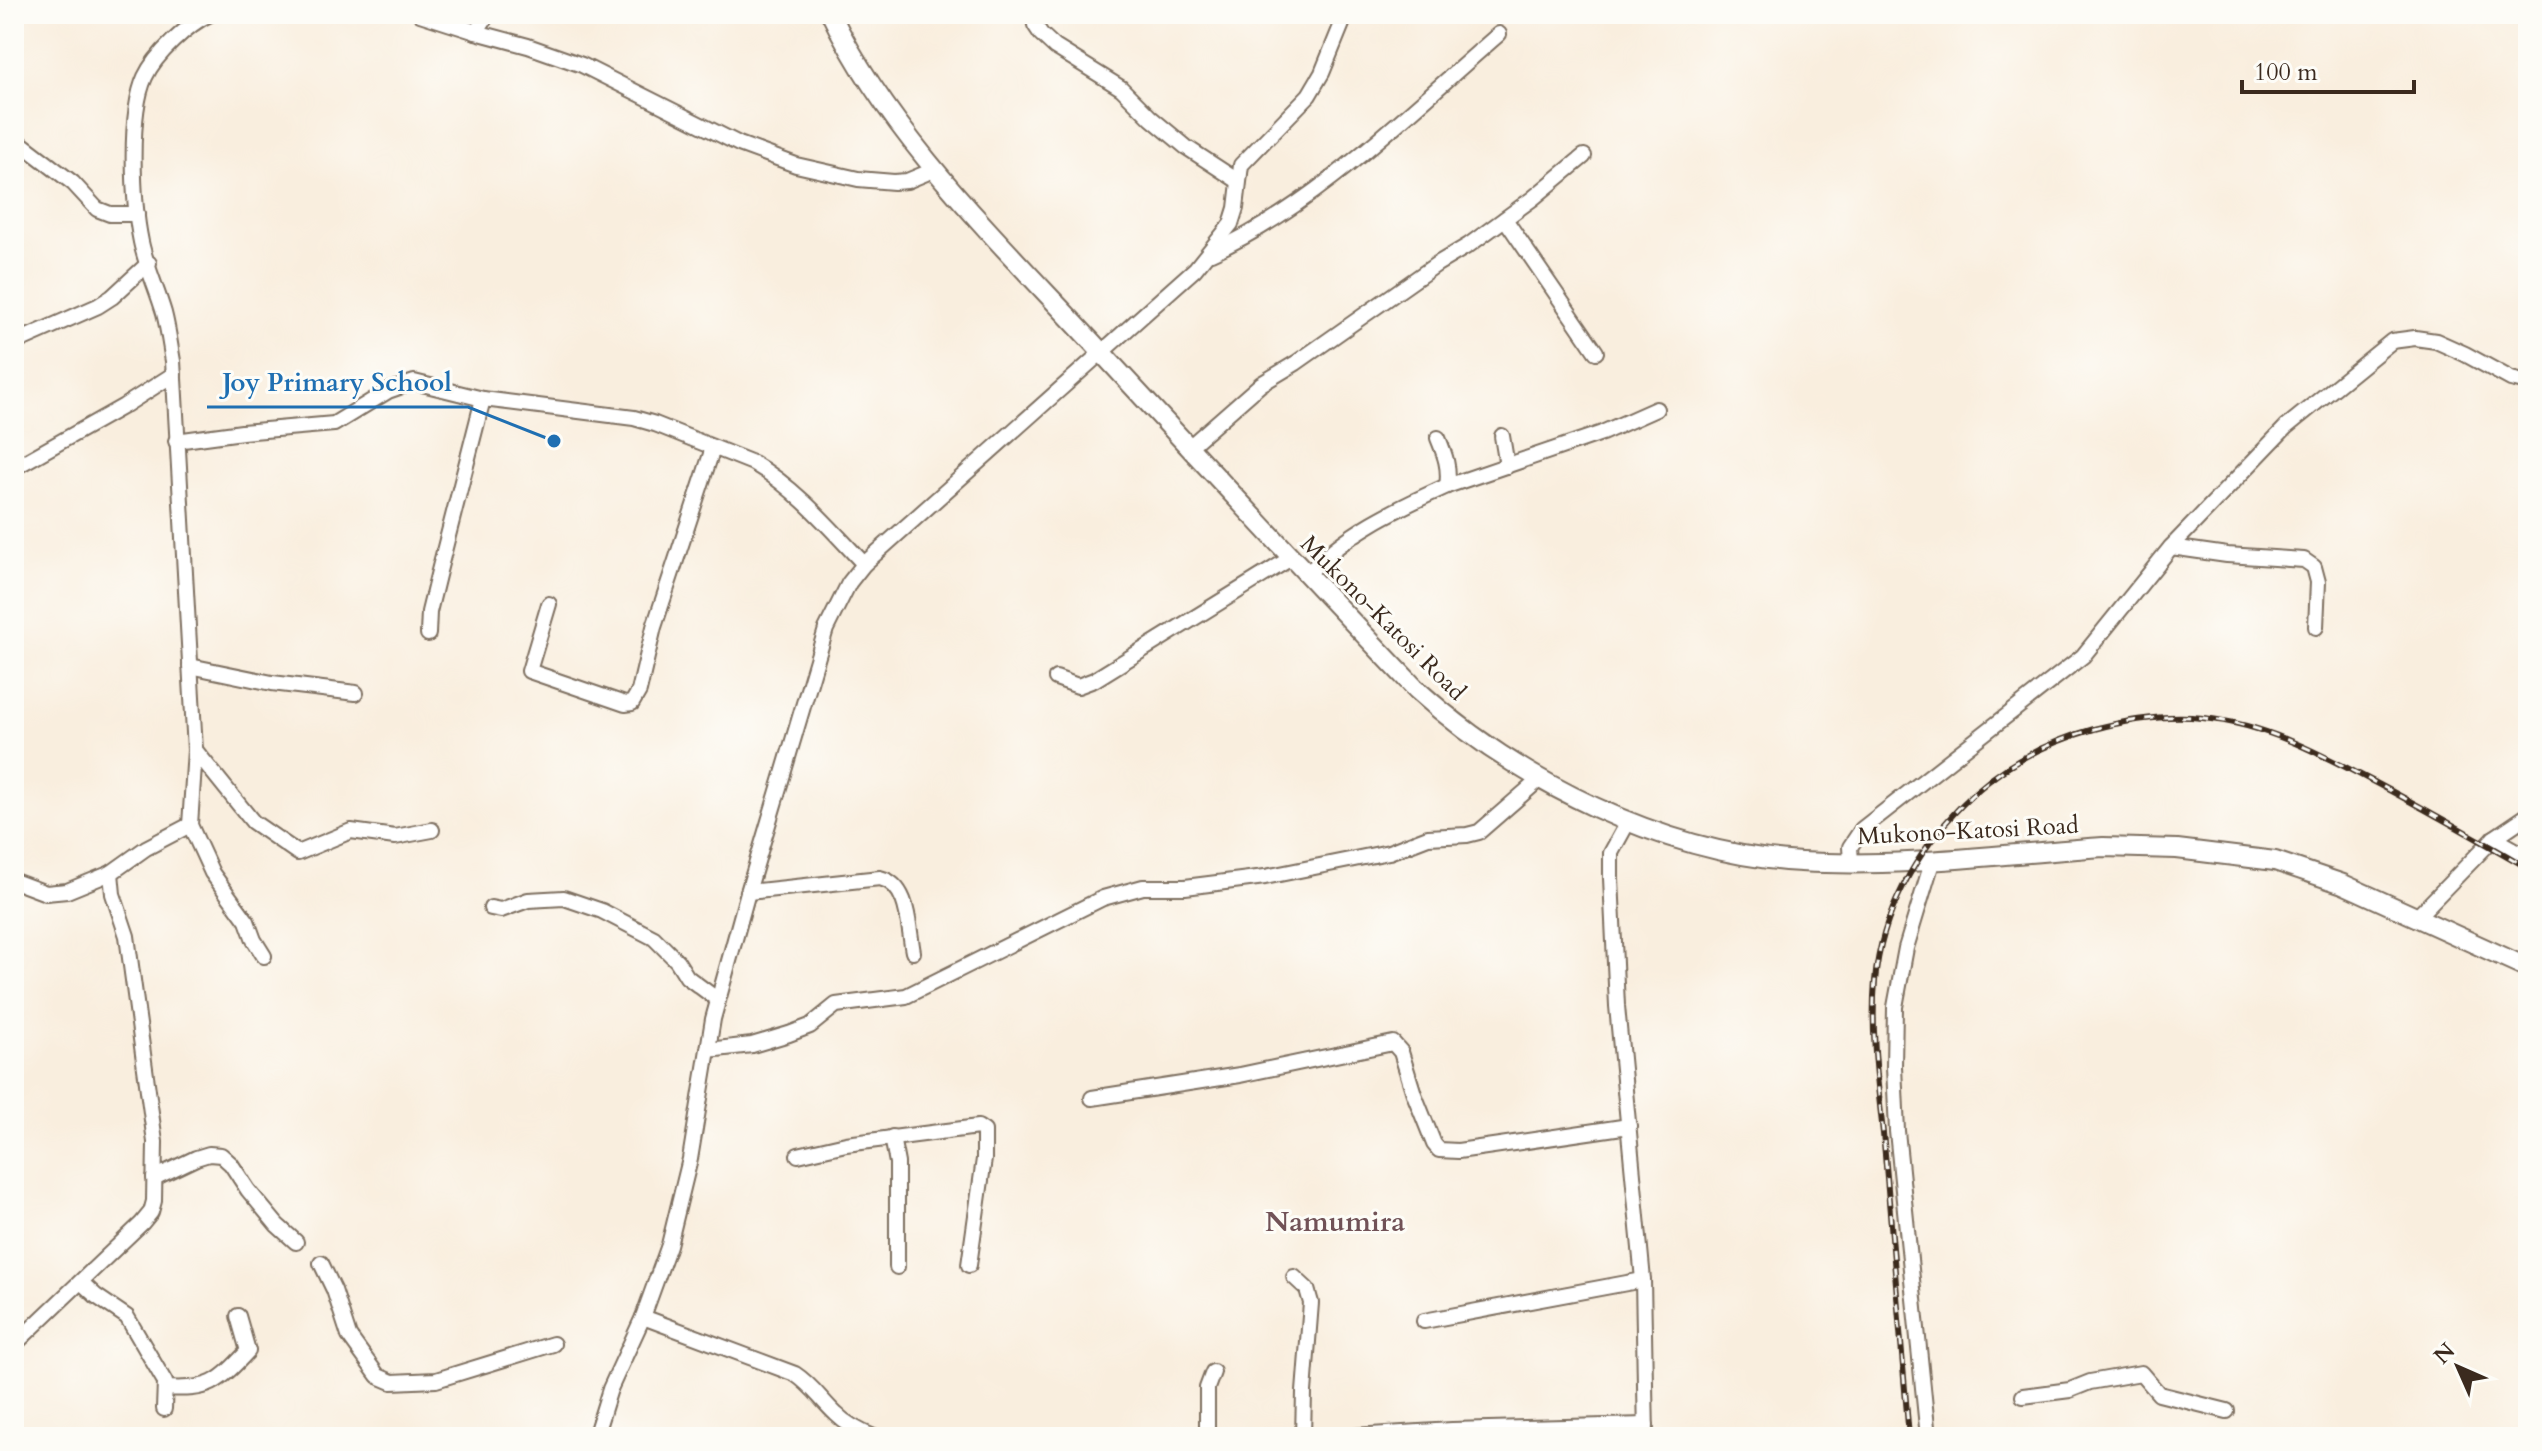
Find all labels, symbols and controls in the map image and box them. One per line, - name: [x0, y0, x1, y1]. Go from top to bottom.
- scale bar: [2242, 44, 2414, 94]
- text: 100 m: [2254, 56, 2318, 89]
- callout: Joy Primary School: [207, 357, 468, 407]
- text: Joy Primary School: [218, 365, 452, 400]
- street label: Mukono-Katosi Road: [1293, 528, 1473, 708]
- street label: Mukono-Katosi Road: [1856, 809, 2080, 853]
- district label: Namumira: [1265, 1203, 1405, 1241]
- north arrow: [2418, 1327, 2498, 1407]
- text: N: [2427, 1336, 2462, 1371]

